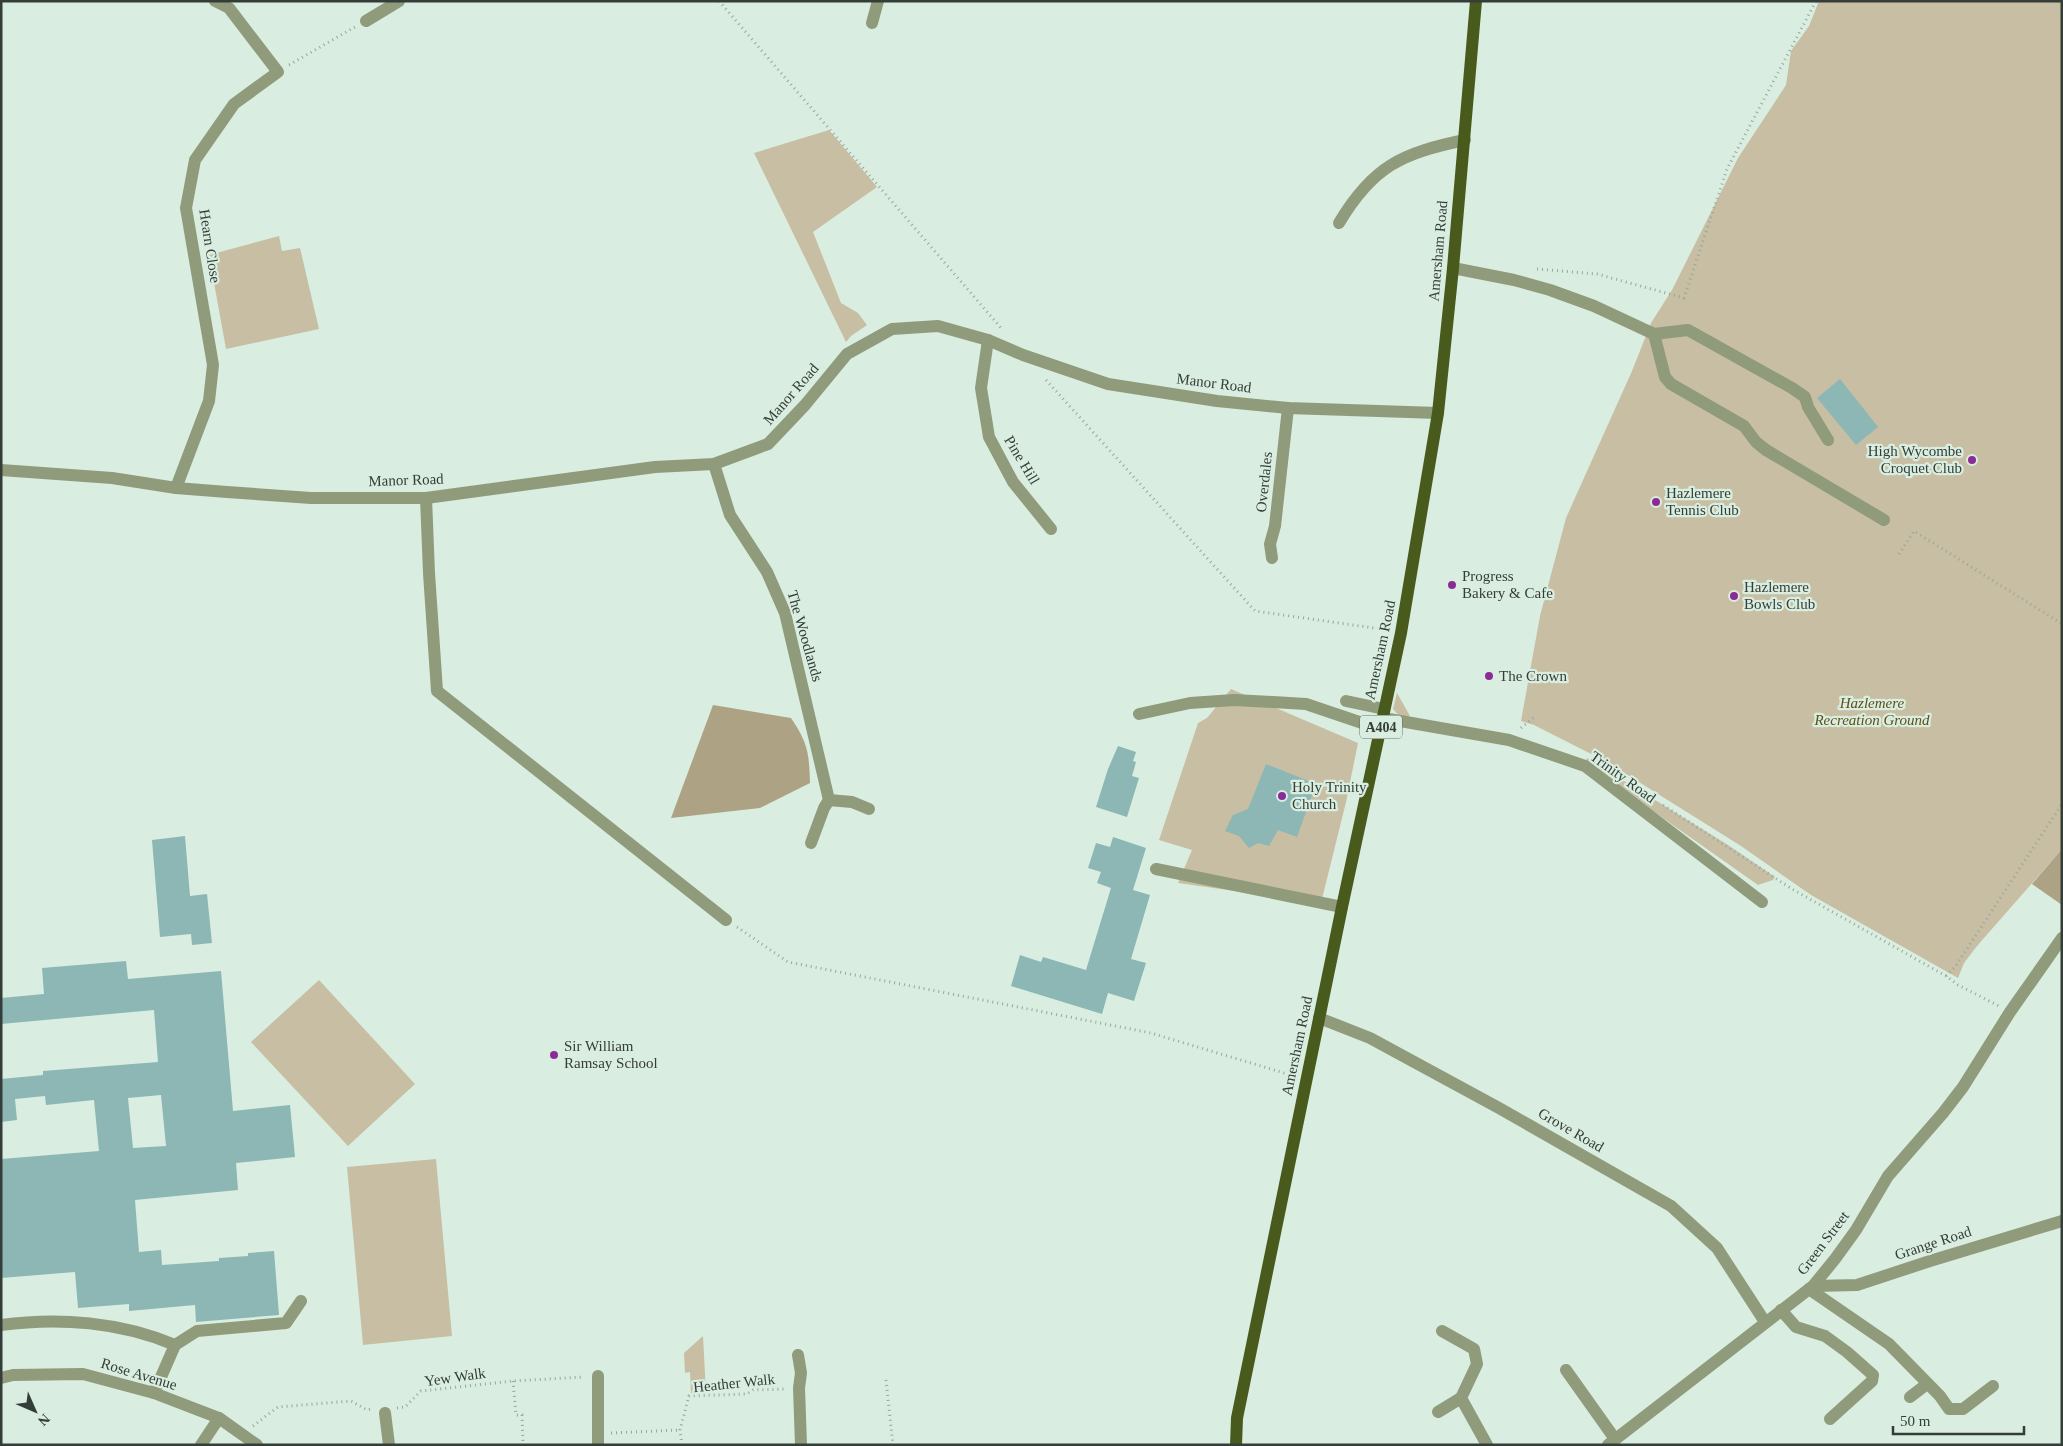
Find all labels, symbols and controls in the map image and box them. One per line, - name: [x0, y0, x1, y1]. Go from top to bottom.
- street label: Amersham Road: [1426, 199, 1450, 302]
- street label: Hearn Close: [196, 208, 224, 284]
- street label: Manor Road: [760, 360, 822, 428]
- street label: Manor Road: [1176, 370, 1253, 396]
- street label: Pine Hill: [1001, 433, 1043, 487]
- place label: High Wycombe Croquet Club: [1868, 443, 1962, 476]
- street label: Overdales: [1253, 451, 1275, 513]
- marker: High Wycombe Croquet Club: [1966, 454, 1978, 466]
- street label: Manor Road: [368, 471, 444, 489]
- place label: Hazlemere Tennis Club: [1666, 485, 1739, 518]
- marker: Hazlemere Tennis Club: [1650, 496, 1662, 508]
- place label: Progress Bakery & Cafe: [1462, 568, 1553, 601]
- marker: Progress Bakery & Cafe: [1446, 579, 1458, 591]
- place label: Hazlemere Bowls Club: [1744, 579, 1815, 612]
- street label: The Woodlands: [784, 589, 826, 683]
- marker: Hazlemere Bowls Club: [1728, 590, 1740, 602]
- street label: Amersham Road: [1362, 598, 1398, 701]
- place label: The Crown: [1499, 668, 1567, 684]
- marker: The Crown: [1483, 670, 1495, 682]
- park label: Hazlemere Recreation Ground: [1813, 695, 1930, 728]
- road number: A404: [1360, 716, 1402, 739]
- street label: Trinity Road: [1587, 748, 1659, 806]
- place label: Holy Trinity Church: [1292, 779, 1367, 812]
- marker: Holy Trinity Church: [1276, 790, 1288, 802]
- street label: Amersham Road: [1279, 994, 1315, 1097]
- place label: Sir William Ramsay School: [564, 1038, 658, 1071]
- marker: Sir William Ramsay School: [548, 1049, 560, 1061]
- street label: Grove Road: [1535, 1105, 1607, 1155]
- street label: Green Street: [1794, 1207, 1853, 1278]
- street label: Grange Road: [1893, 1223, 1974, 1263]
- street label: Rose Avenue: [99, 1355, 179, 1393]
- street label: Yew Walk: [423, 1365, 487, 1389]
- street label: Heather Walk: [692, 1371, 776, 1395]
- north arrow: [10, 1386, 60, 1436]
- scale bar: [1893, 1404, 2024, 1436]
- text: N: [35, 1411, 53, 1429]
- text: 50 m: [1900, 1413, 1931, 1429]

